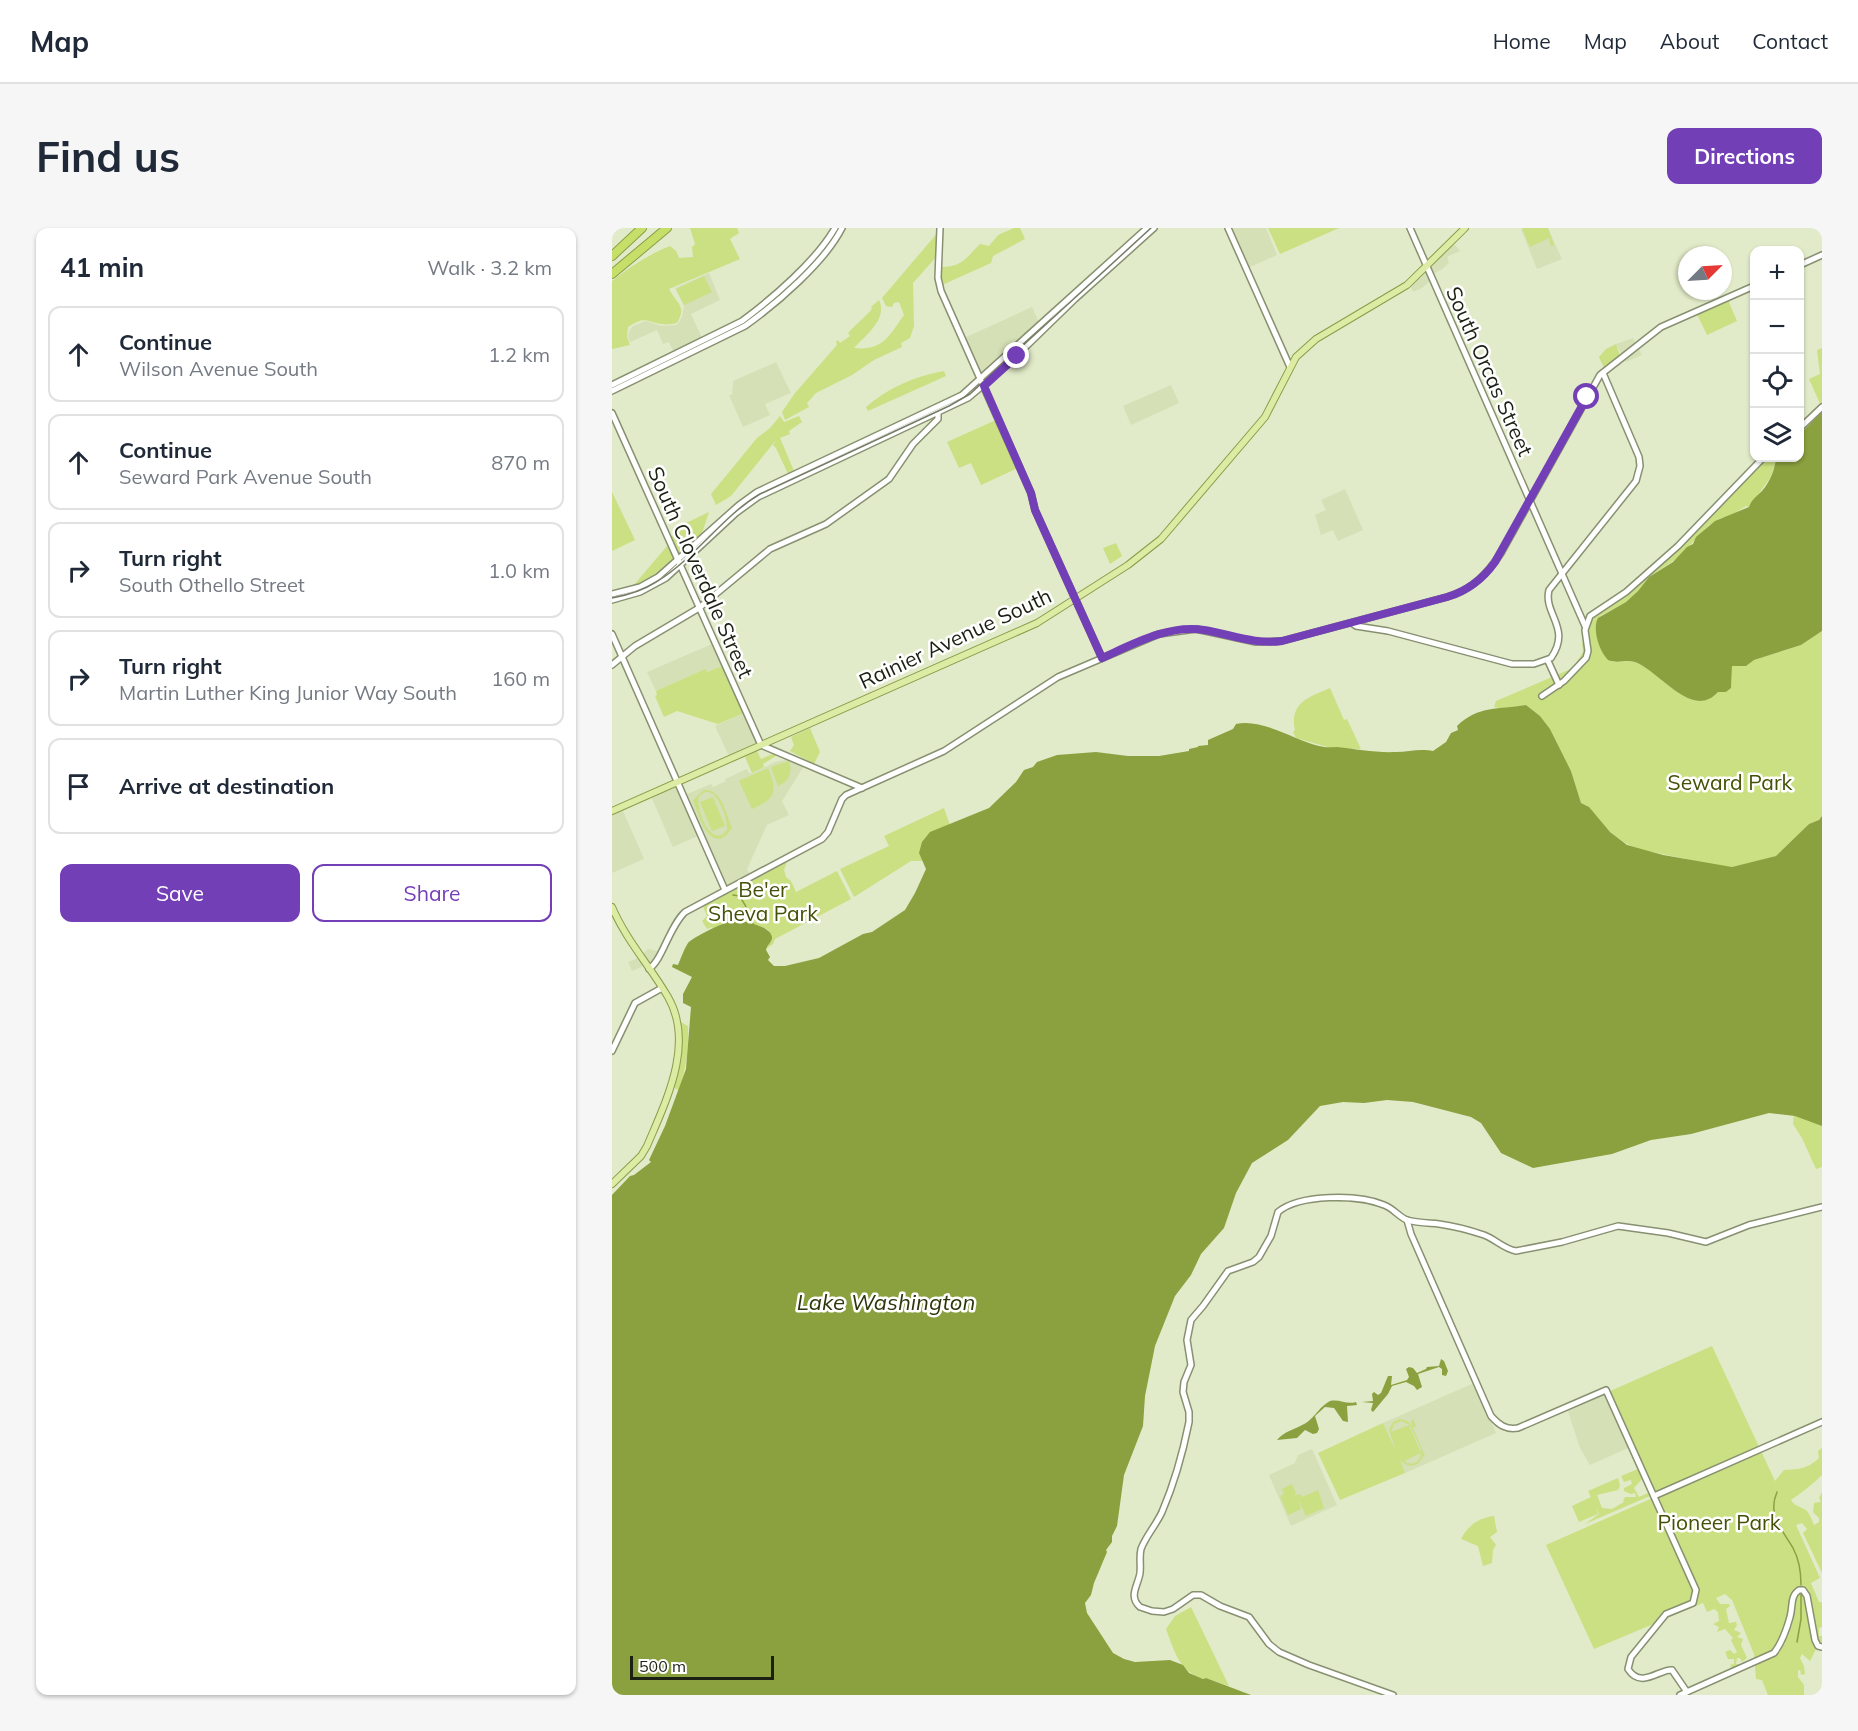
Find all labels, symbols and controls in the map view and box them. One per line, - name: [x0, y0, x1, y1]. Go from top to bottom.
- text: Map: [30, 24, 89, 59]
- text: Home: [1493, 28, 1551, 54]
- text: Map: [1584, 28, 1627, 54]
- text: About: [1660, 28, 1719, 54]
- text: Contact: [1752, 28, 1828, 54]
- button: Directions: [1667, 128, 1822, 184]
- text: Find us: [36, 130, 180, 183]
- north arrow: [1678, 246, 1732, 300]
- map controls: [1750, 246, 1804, 462]
- button: +: [1750, 246, 1804, 300]
- text: 41 min: [60, 251, 144, 284]
- text: Walk · 3.2 km: [427, 255, 552, 280]
- street label: South Orcas Street: [1441, 282, 1539, 460]
- button: −: [1750, 300, 1804, 354]
- text: Continue: [119, 328, 212, 356]
- icon: ahead: [62, 338, 95, 371]
- text: 1.2 km: [488, 342, 550, 367]
- route end: [1003, 342, 1029, 368]
- button: locate: [1750, 354, 1804, 408]
- text: Wilson Avenue South: [119, 356, 318, 381]
- route start: [1573, 383, 1599, 409]
- button: layers: [1750, 408, 1804, 462]
- text: Continue: [119, 436, 212, 464]
- icon: ahead: [62, 446, 95, 479]
- text: 870 m: [491, 450, 550, 475]
- street label: South Cloverdale Street: [643, 462, 759, 682]
- text: Seward Park Avenue South: [119, 464, 372, 489]
- text: Turn right: [119, 544, 222, 572]
- icon: right: [62, 554, 95, 587]
- text: 1.0 km: [488, 558, 550, 583]
- text: South Othello Street: [119, 572, 305, 597]
- street label: Rainier Avenue South: [855, 582, 1055, 694]
- text: Turn right: [119, 652, 222, 680]
- icon: right: [62, 662, 95, 695]
- text: 160 m: [491, 666, 550, 691]
- text: Martin Luther King Junior Way South: [119, 680, 457, 705]
- park label: Seward Park: [1668, 769, 1793, 795]
- icon: arrive: [62, 770, 95, 803]
- text: Arrive at destination: [119, 772, 334, 800]
- button: Save: [60, 864, 300, 922]
- button: Share: [312, 864, 552, 922]
- park label: Be'er Sheva Park: [708, 876, 818, 926]
- water label: Lake Washington: [797, 1288, 975, 1316]
- park label: Pioneer Park: [1657, 1509, 1781, 1535]
- scale bar: [630, 1653, 774, 1680]
- text: 500 m: [639, 1656, 686, 1676]

